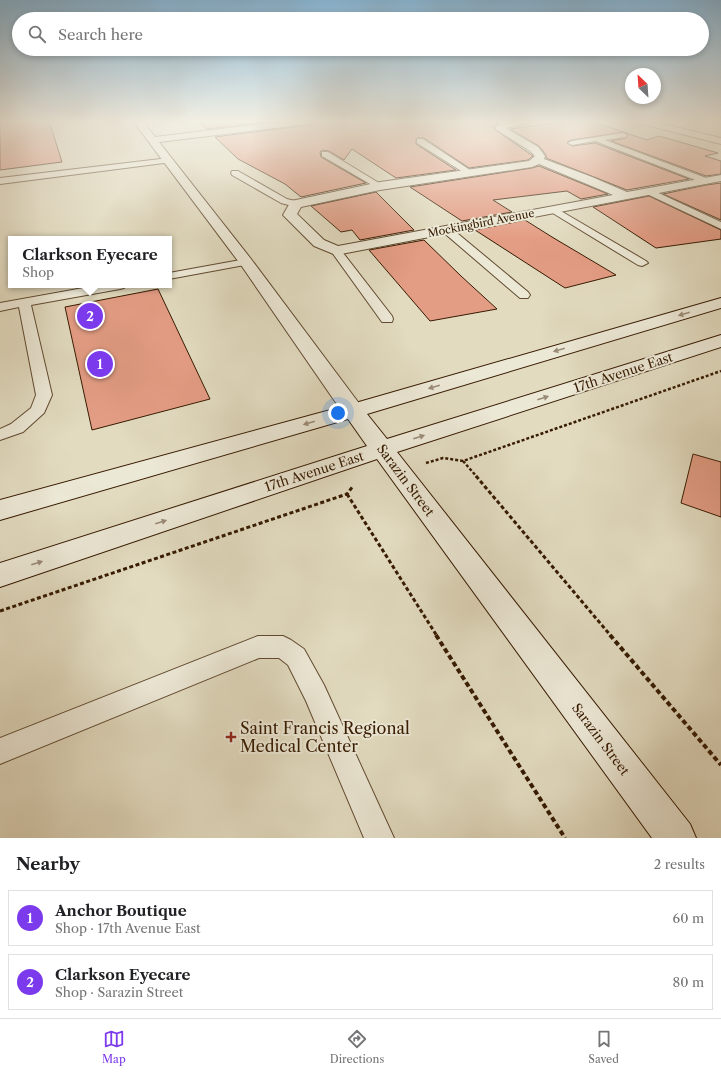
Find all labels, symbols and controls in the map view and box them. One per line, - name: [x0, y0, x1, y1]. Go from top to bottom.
- search box: [12, 12, 709, 56]
- icon: search: [26, 23, 48, 45]
- text: Search here: [58, 25, 143, 44]
- north arrow: [625, 68, 661, 104]
- street label: Mockingbird Avenue: [426, 206, 536, 240]
- popup: [8, 236, 172, 288]
- text: Clarkson Eyecare: [22, 245, 158, 264]
- text: Shop: [22, 264, 54, 280]
- pin: 2: [77, 301, 103, 331]
- one-way arrow: [677, 311, 689, 317]
- one-way arrow: [553, 348, 565, 354]
- street label: 17th Avenue East: [571, 348, 675, 396]
- pin: 1: [87, 349, 113, 379]
- one-way arrow: [428, 384, 440, 390]
- one-way arrow: [537, 395, 549, 401]
- your location: [328, 403, 348, 423]
- one-way arrow: [303, 420, 315, 426]
- one-way arrow: [414, 434, 426, 440]
- street label: Sarazin Street: [374, 441, 438, 519]
- street label: 17th Avenue East: [262, 447, 366, 495]
- one-way arrow: [155, 519, 167, 525]
- one-way arrow: [31, 559, 43, 565]
- street label: Sarazin Street: [569, 700, 633, 778]
- place label: Saint Francis Regional Medical Center: [240, 718, 410, 756]
- marker: Saint Francis Regional Medical Center: [225, 731, 237, 743]
- text: Nearby: [16, 854, 80, 874]
- text: 2 results: [654, 856, 705, 872]
- text: Anchor Boutique: [55, 901, 187, 920]
- text: 1: [27, 910, 33, 926]
- text: 60 m: [673, 910, 704, 926]
- text: Shop · 17th Avenue East: [55, 920, 201, 936]
- text: Clarkson Eyecare: [55, 965, 191, 984]
- text: 2: [26, 974, 34, 990]
- text: 80 m: [672, 974, 704, 990]
- text: Shop · Sarazin Street: [55, 984, 183, 1000]
- tab: Map: [102, 1028, 126, 1066]
- tab: Directions: [330, 1028, 384, 1066]
- tab: Saved: [588, 1028, 619, 1066]

